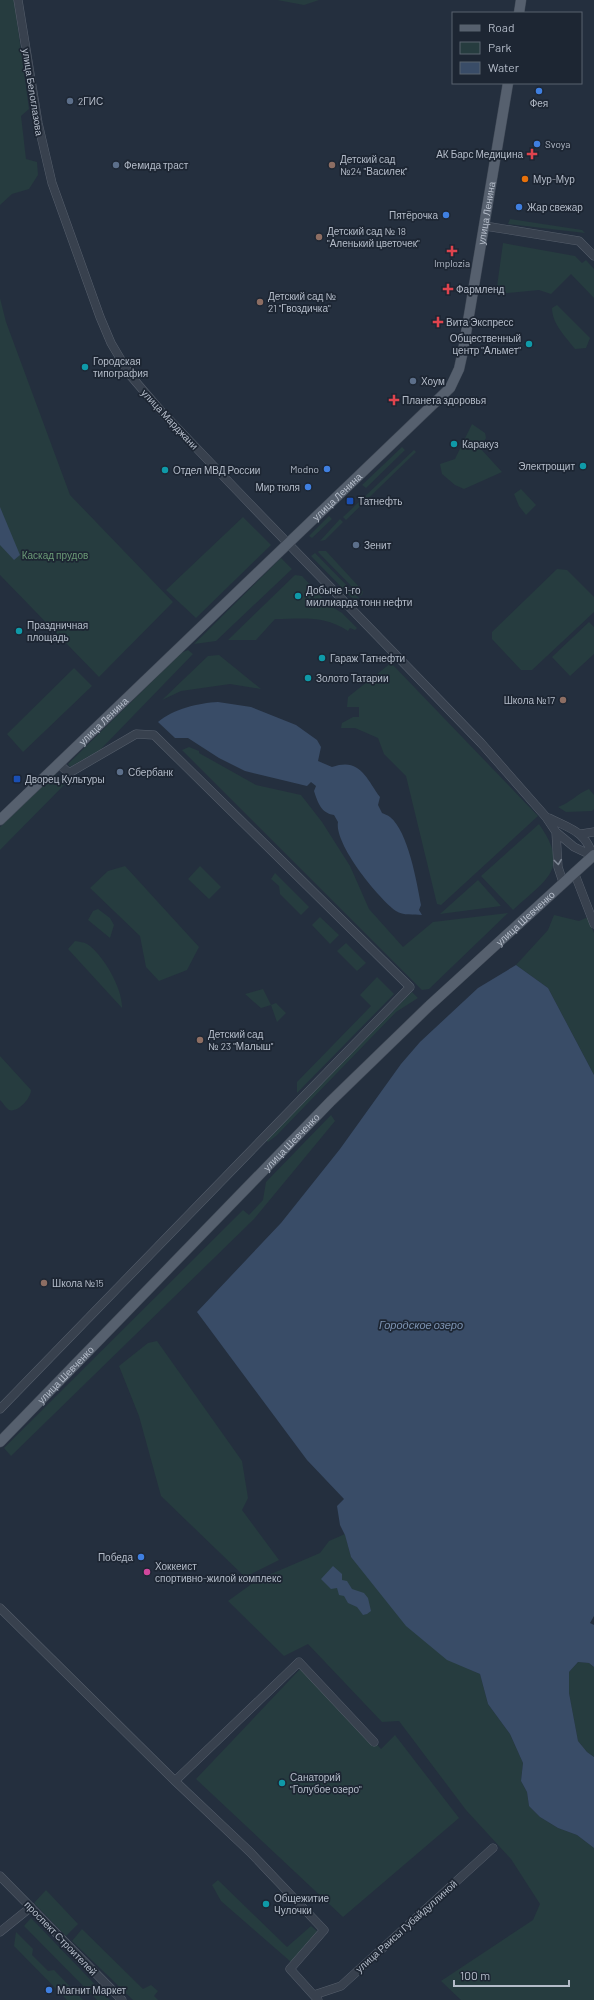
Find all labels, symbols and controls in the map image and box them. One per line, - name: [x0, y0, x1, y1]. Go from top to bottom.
- legend: [452, 12, 582, 84]
- text: Road: [488, 20, 515, 34]
- text: Park: [488, 40, 512, 54]
- street label: улица Белоглазова: [20, 47, 46, 137]
- text: Water: [488, 60, 520, 74]
- marker: Фея: [534, 86, 544, 96]
- place label: 2ГИС: [78, 95, 103, 107]
- marker: 2ГИС: [65, 96, 75, 106]
- place label: Фея: [530, 97, 548, 109]
- place label: Svoya: [545, 138, 570, 150]
- marker: Svoya: [532, 139, 542, 149]
- place label: АК Барс Медицина: [436, 148, 523, 160]
- marker: АК Барс Медицина: [526, 148, 538, 160]
- place label: Детский сад №24 "Василек": [340, 153, 408, 177]
- place label: Фемида траст: [124, 159, 189, 171]
- marker: Фемида траст: [111, 160, 121, 170]
- marker: Детский сад №24 "Василек": [327, 160, 337, 170]
- place label: Мур-Мур: [533, 173, 575, 185]
- marker: Мур-Мур: [520, 174, 530, 184]
- street label: улица Ленина: [475, 180, 497, 246]
- place label: Жар свежар: [527, 201, 583, 213]
- marker: Жар свежар: [514, 202, 524, 212]
- place label: Пятёрочка: [389, 209, 438, 221]
- marker: Пятёрочка: [441, 210, 451, 220]
- place label: Детский сад № 18 "Аленький цветочек": [327, 225, 420, 249]
- marker: Детский сад № 18 "Аленький цветочек": [314, 232, 324, 242]
- marker: Implozia: [447, 246, 457, 256]
- place label: Implozia: [434, 257, 470, 269]
- place label: Фармленд: [456, 283, 505, 295]
- marker: Фармленд: [443, 284, 453, 294]
- place label: Детский сад № 21 "Гвоздичка": [268, 290, 336, 314]
- marker: Детский сад № 21 "Гвоздичка": [255, 297, 265, 307]
- place label: Вита Экспресс: [446, 316, 514, 328]
- marker: Вита Экспресс: [433, 317, 443, 327]
- place label: Общественный центр "Альмет": [450, 332, 521, 356]
- marker: Общественный центр "Альмет": [524, 339, 534, 349]
- place label: Городская типография: [93, 355, 148, 379]
- marker: Городская типография: [80, 362, 90, 372]
- place label: Хоум: [421, 375, 445, 387]
- marker: Хоум: [408, 376, 418, 386]
- street label: улица Марджани: [139, 386, 201, 452]
- place label: Планета здоровья: [402, 394, 486, 406]
- marker: Планета здоровья: [389, 395, 399, 405]
- place label: Каракуз: [462, 438, 499, 450]
- marker: Каракуз: [449, 439, 459, 449]
- place label: Электрощит: [518, 460, 575, 472]
- marker: Электрощит: [578, 461, 588, 471]
- place label: Modno: [290, 463, 319, 475]
- place label: Отдел МВД России: [173, 464, 260, 476]
- marker: Modno: [322, 464, 332, 474]
- marker: Отдел МВД России: [160, 465, 170, 475]
- street label: улица Ленина: [310, 470, 364, 523]
- place label: Мир тюля: [255, 481, 300, 493]
- marker: Мир тюля: [303, 482, 313, 492]
- place label: Татнефть: [358, 495, 402, 507]
- marker: Татнефть: [345, 496, 355, 506]
- place label: Зенит: [364, 539, 392, 551]
- marker: Зенит: [351, 540, 361, 550]
- park label: Каскад прудов: [22, 549, 88, 561]
- place label: Добыче 1-го миллиарда тонн нефти: [306, 584, 412, 608]
- marker: Добыче 1-го миллиарда тонн нефти: [293, 591, 303, 601]
- place label: Праздничная площадь: [27, 619, 88, 643]
- marker: Праздничная площадь: [14, 626, 24, 636]
- place label: Гараж Татнефти: [330, 652, 405, 664]
- marker: Гараж Татнефти: [317, 653, 327, 663]
- place label: Золото Татарии: [316, 672, 388, 684]
- marker: Золото Татарии: [303, 673, 313, 683]
- street label: улица Ленина: [76, 694, 131, 747]
- place label: Школа №17: [504, 694, 555, 706]
- marker: Школа №17: [558, 695, 568, 705]
- place label: Сбербанк: [128, 766, 174, 778]
- marker: Сбербанк: [115, 767, 125, 777]
- place label: Дворец Культуры: [25, 773, 105, 785]
- marker: Дворец Культуры: [12, 774, 22, 784]
- one-way arrow: [553, 859, 562, 865]
- street label: улица Шевченко: [493, 888, 557, 948]
- place label: Детский сад № 23 "Малыш": [208, 1028, 274, 1052]
- marker: Детский сад № 23 "Малыш": [195, 1035, 205, 1045]
- street label: улица Шевченко: [261, 1110, 322, 1173]
- place label: Школа №15: [52, 1277, 104, 1289]
- marker: Школа №15: [39, 1278, 49, 1288]
- water label: Городское озеро: [379, 1318, 463, 1331]
- street label: улица Шевченко: [35, 1343, 96, 1406]
- place label: Победа: [98, 1551, 133, 1563]
- marker: Победа: [136, 1552, 146, 1562]
- place label: Хоккеист спортивно-жилой комплекс: [155, 1560, 281, 1584]
- marker: Хоккеист спортивно-жилой комплекс: [142, 1567, 152, 1577]
- place label: Санаторий "Голубое озеро": [290, 1771, 362, 1795]
- marker: Санаторий "Голубое озеро": [277, 1778, 287, 1788]
- street label: улица Раисы Губайдуллиной: [353, 1877, 459, 1975]
- place label: Общежитие Чулочки: [274, 1892, 330, 1916]
- street label: проспект Строителей: [22, 1898, 100, 1978]
- marker: Общежитие Чулочки: [261, 1899, 271, 1909]
- scale bar: [454, 1962, 569, 1988]
- text: 100 m: [460, 1968, 490, 1982]
- place label: Магнит Маркет: [57, 1984, 127, 1996]
- marker: Магнит Маркет: [44, 1985, 54, 1995]

